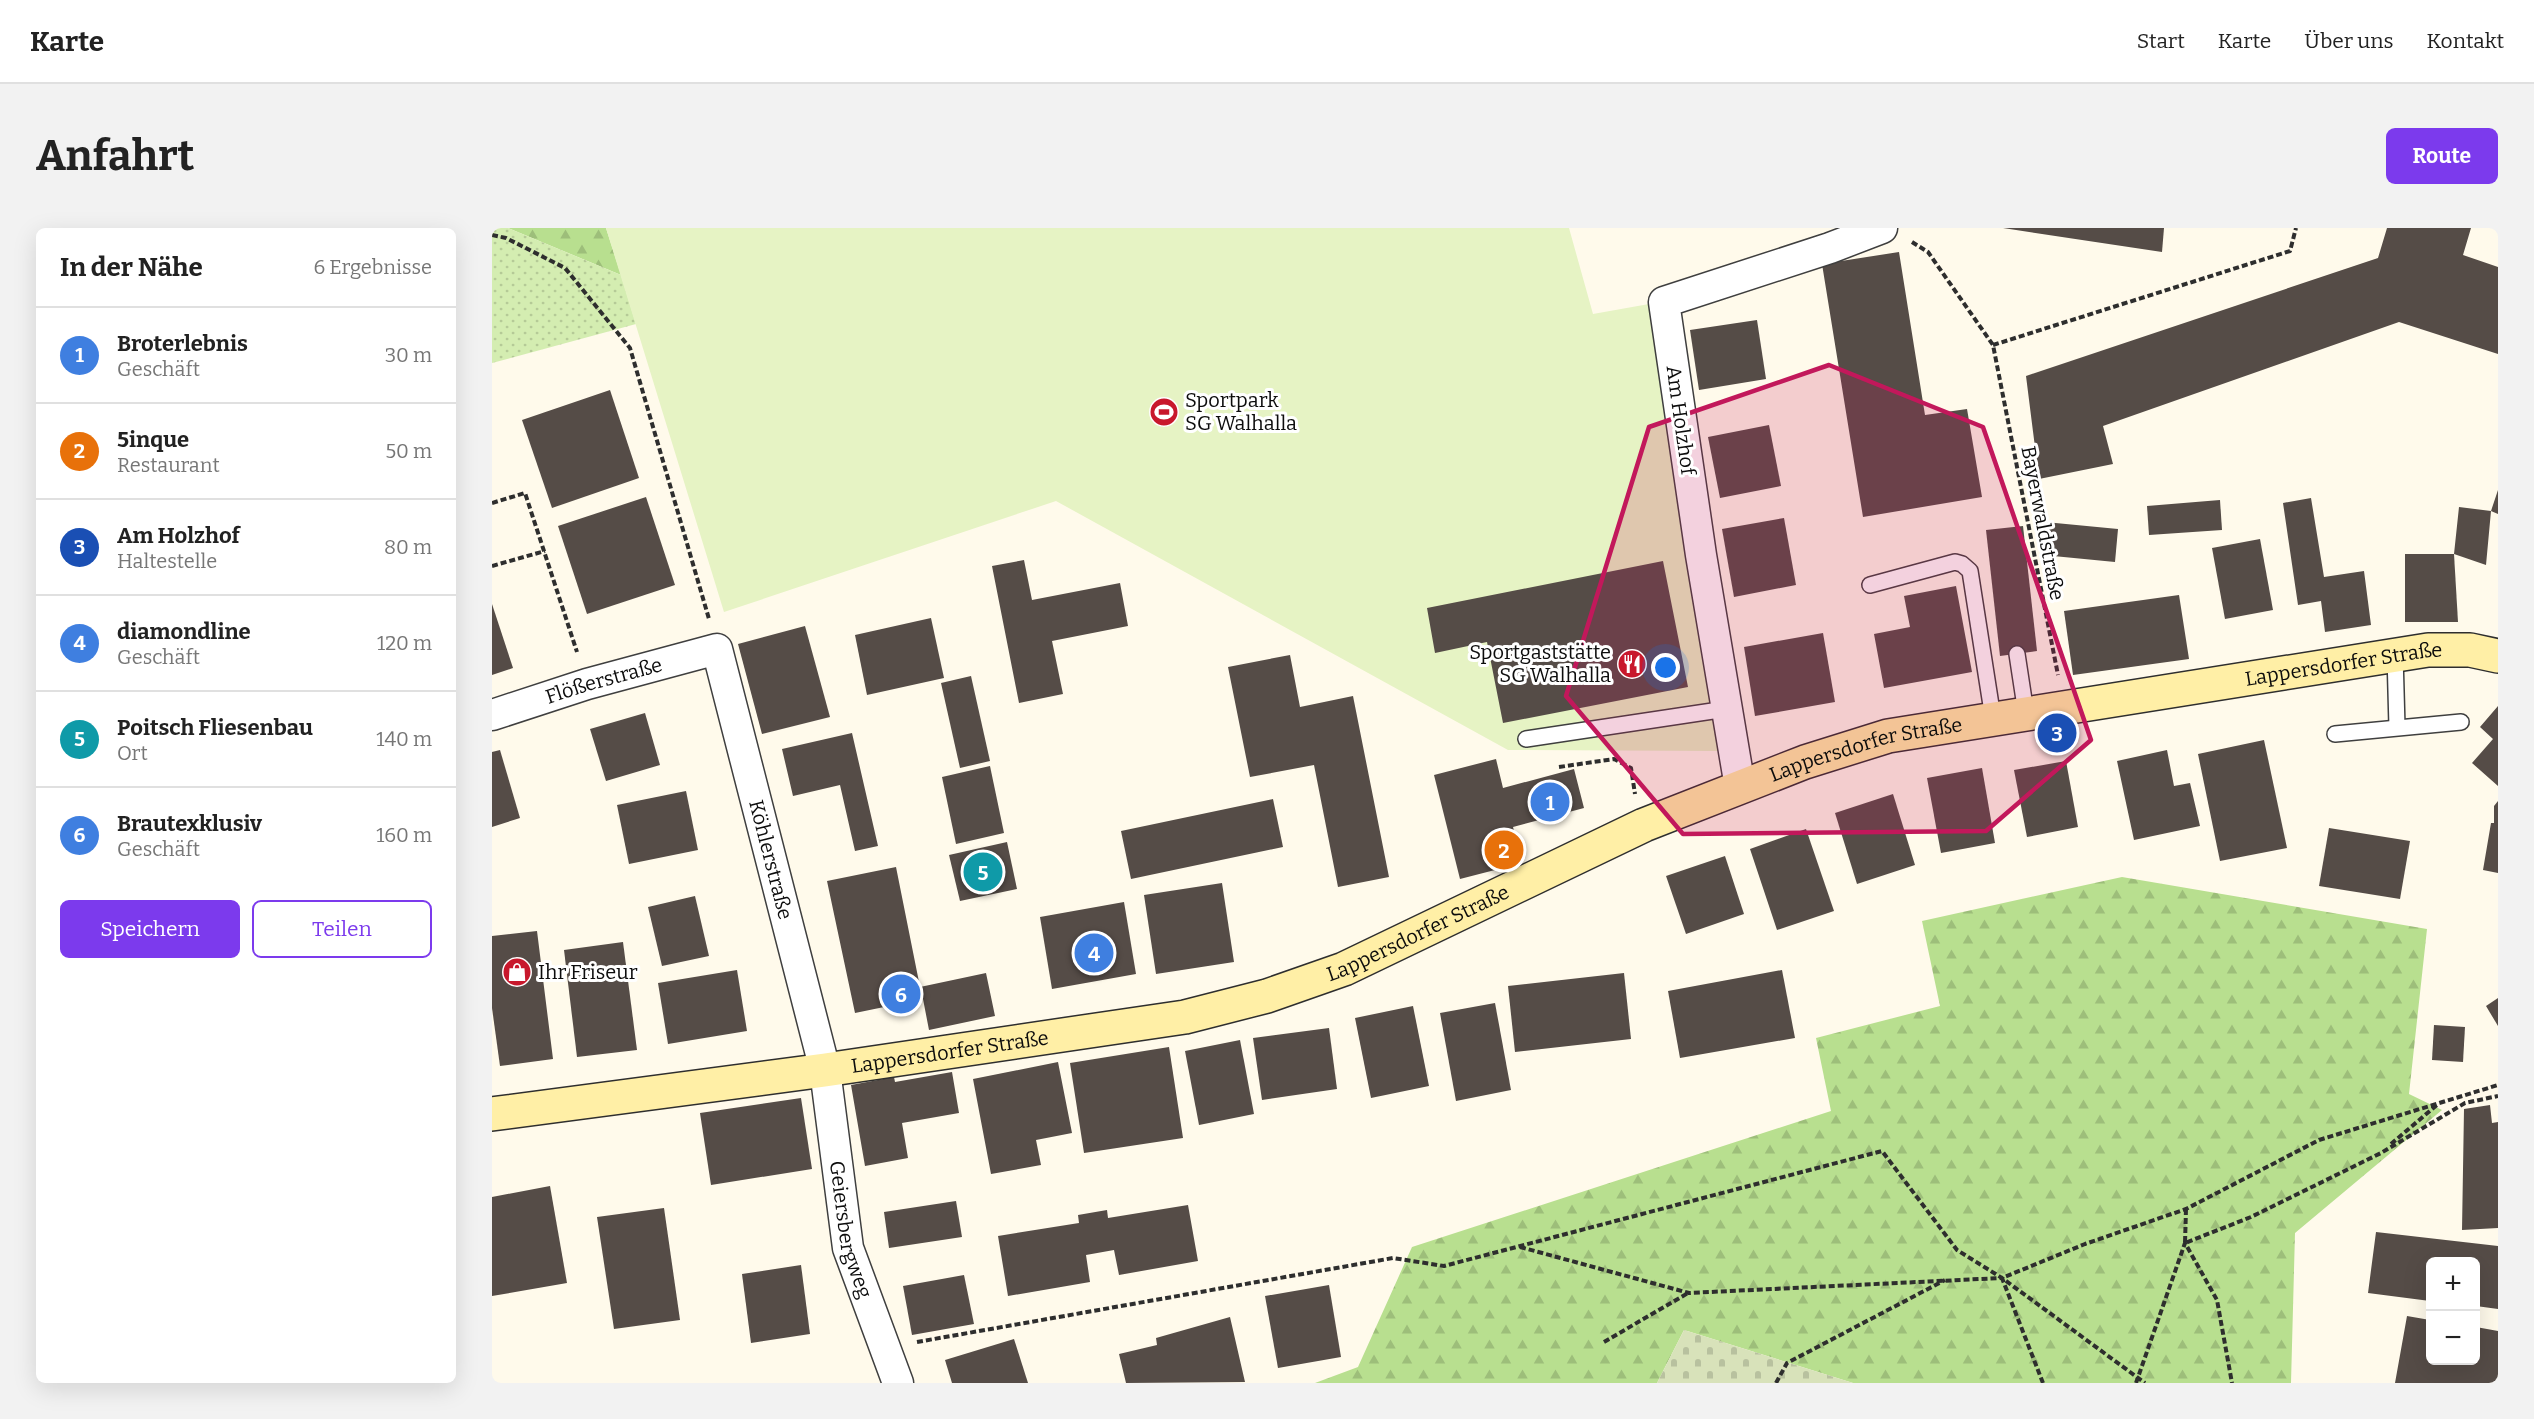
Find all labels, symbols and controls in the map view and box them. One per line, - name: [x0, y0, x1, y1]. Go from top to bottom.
- text: Karte: [30, 25, 104, 58]
- text: Start: [2137, 28, 2185, 54]
- text: Karte: [2218, 28, 2271, 54]
- text: Über uns: [2304, 28, 2394, 54]
- text: Kontakt: [2427, 28, 2504, 54]
- button: Route: [2386, 128, 2498, 184]
- text: Anfahrt: [36, 131, 194, 181]
- text: In der Nähe: [60, 252, 203, 283]
- text: 6 Ergebnisse: [313, 255, 432, 279]
- text: Broterlebnis: [117, 330, 248, 357]
- text: 1: [75, 343, 84, 367]
- text: 30 m: [385, 343, 432, 367]
- text: Geschäft: [117, 357, 200, 381]
- street label: Am Holzhof: [1661, 364, 1701, 478]
- place label: Sportpark SG Walhalla: [1185, 388, 1297, 435]
- sports icon: Sportpark SG Walhalla: [1148, 396, 1180, 428]
- text: 5inque: [117, 426, 189, 453]
- text: 2: [74, 439, 85, 463]
- text: 50 m: [385, 439, 432, 463]
- street label: Bayerwaldstraße: [2016, 444, 2070, 602]
- text: Restaurant: [117, 453, 220, 477]
- text: Am Holzhof: [117, 522, 240, 549]
- text: 3: [74, 535, 85, 559]
- text: 80 m: [384, 535, 432, 559]
- text: Haltestelle: [117, 549, 217, 573]
- text: diamondline: [117, 618, 251, 645]
- text: 4: [73, 631, 86, 655]
- text: 120 m: [377, 631, 432, 655]
- street label: Lappersdorfer Straße: [2243, 638, 2442, 691]
- place label: Sportgaststätte SG Walhalla: [1469, 640, 1611, 687]
- text: Geschäft: [117, 645, 200, 669]
- restaurant icon: Sportgaststätte SG Walhalla: [1616, 648, 1648, 680]
- street label: Flößerstraße: [542, 652, 665, 709]
- your location: [1651, 653, 1680, 682]
- pin: 3: [2038, 710, 2076, 756]
- street label: Lappersdorfer Straße: [1766, 712, 1964, 787]
- text: Poitsch Fliesenbau: [117, 714, 313, 741]
- text: 5: [74, 727, 85, 751]
- text: 140 m: [376, 727, 432, 751]
- text: Ort: [117, 741, 148, 765]
- pin: 1: [1530, 780, 1570, 824]
- street label: Köhlerstraße: [744, 797, 798, 922]
- text: Brautexklusiv: [117, 810, 262, 837]
- text: 6: [74, 823, 85, 847]
- text: 160 m: [376, 823, 432, 847]
- pin: 2: [1484, 828, 1524, 872]
- text: Geschäft: [117, 837, 200, 861]
- pin: 5: [964, 850, 1002, 894]
- street label: Lappersdorfer Straße: [1323, 880, 1513, 986]
- button: Speichern: [60, 900, 240, 958]
- button: Teilen: [252, 900, 432, 958]
- pin: 4: [1074, 930, 1114, 976]
- shop icon: Ihr Friseur: [501, 956, 533, 988]
- place label: Ihr Friseur: [538, 960, 638, 984]
- pin: 6: [882, 972, 920, 1017]
- street label: Lappersdorfer Straße: [850, 1025, 1050, 1078]
- street label: Geiersbergweg: [825, 1159, 878, 1301]
- map controls: [2426, 1257, 2480, 1365]
- button: +: [2426, 1257, 2480, 1311]
- button: −: [2426, 1311, 2480, 1365]

